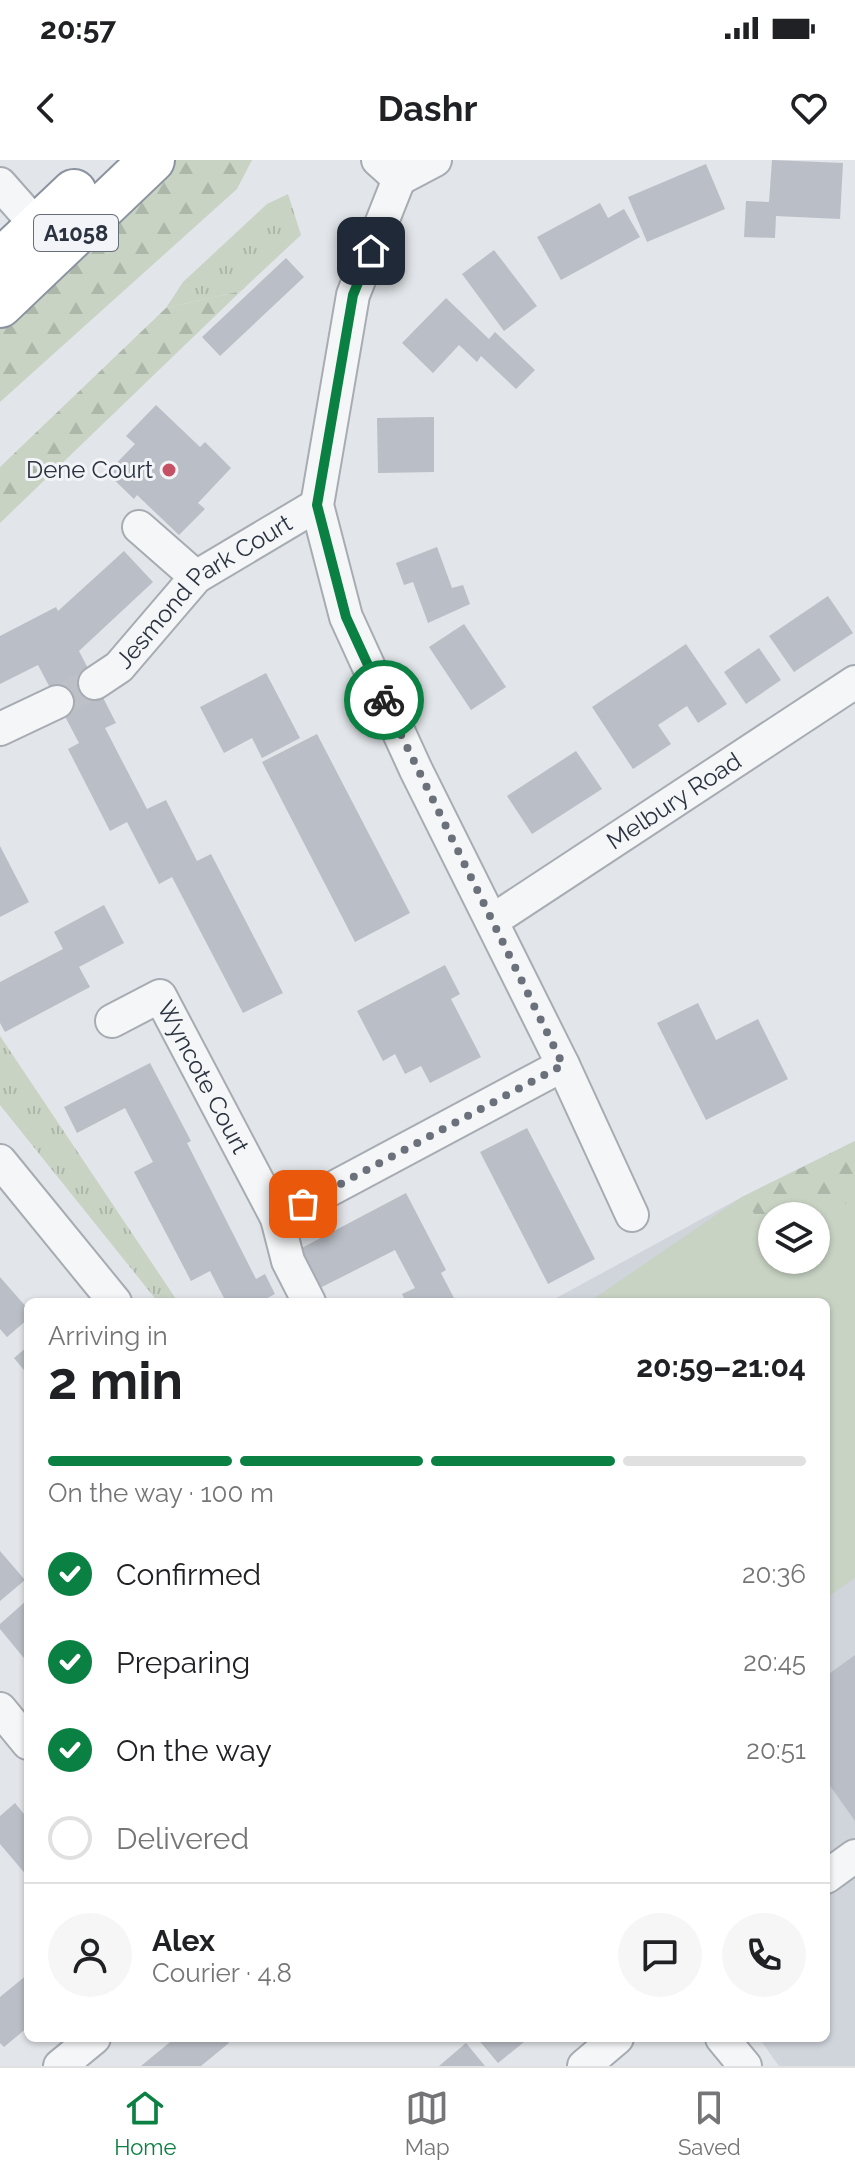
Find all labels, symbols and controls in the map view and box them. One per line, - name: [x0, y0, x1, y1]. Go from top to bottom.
- text: 20:57: [40, 11, 116, 46]
- icon: back: [24, 86, 68, 130]
- icon: heart: [787, 86, 831, 130]
- text: Dashr: [378, 87, 477, 129]
- road number: A1058: [34, 215, 118, 251]
- pin: [337, 217, 405, 285]
- icon: home: [349, 229, 393, 273]
- place label: Dene Court: [26, 455, 153, 484]
- marker: Dene Court: [160, 461, 178, 479]
- street label: Jesmond Park Court: [109, 508, 297, 674]
- courier: [344, 660, 424, 740]
- icon: bike: [362, 678, 406, 722]
- street label: Melbury Road: [601, 746, 747, 855]
- street label: Wyncote Court: [151, 996, 255, 1158]
- pin: [269, 1170, 337, 1238]
- icon: bag: [281, 1182, 325, 1226]
- map controls: [758, 1202, 830, 1274]
- button: layers: [758, 1202, 830, 1274]
- text: Arriving in: [48, 1321, 168, 1351]
- text: 20:59–21:04: [636, 1349, 806, 1384]
- text: 2 min: [48, 1350, 183, 1411]
- text: On the way · 100 m: [48, 1478, 274, 1508]
- icon: check: [48, 1552, 92, 1596]
- text: Confirmed: [116, 1557, 261, 1592]
- text: 20:36: [742, 1559, 806, 1589]
- icon: check: [48, 1640, 92, 1684]
- text: Preparing: [116, 1645, 250, 1680]
- text: 20:45: [743, 1647, 806, 1677]
- icon: check: [48, 1728, 92, 1772]
- text: On the way: [116, 1733, 272, 1768]
- text: 20:51: [746, 1735, 806, 1765]
- text: Delivered: [116, 1821, 249, 1856]
- button: person: [48, 1913, 132, 1997]
- button: chat: [618, 1913, 702, 1997]
- button: phone: [722, 1913, 806, 1997]
- text: Alex: [152, 1923, 215, 1958]
- text: Courier · 4.8: [152, 1958, 292, 1988]
- tab: Home: [114, 2086, 176, 2160]
- tab: Map: [405, 2086, 450, 2160]
- tab: Saved: [678, 2086, 741, 2160]

